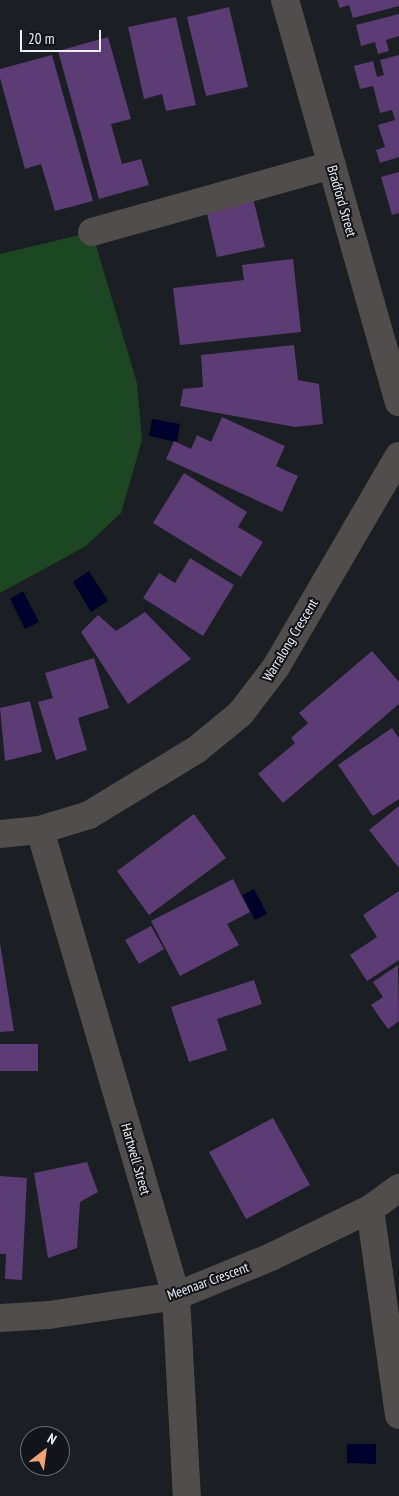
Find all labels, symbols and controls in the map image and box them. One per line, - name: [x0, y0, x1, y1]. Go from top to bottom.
- scale bar: [22, 20, 104, 52]
- text: 20 m: [28, 29, 54, 48]
- street label: Bradford Street: [324, 163, 360, 239]
- street label: Warralong Crescent: [259, 596, 321, 684]
- street label: Hartwell Street: [118, 1121, 154, 1197]
- street label: Meenaar Crescent: [165, 1258, 251, 1304]
- north arrow: [20, 1426, 70, 1476]
- text: N: [44, 1429, 60, 1449]

